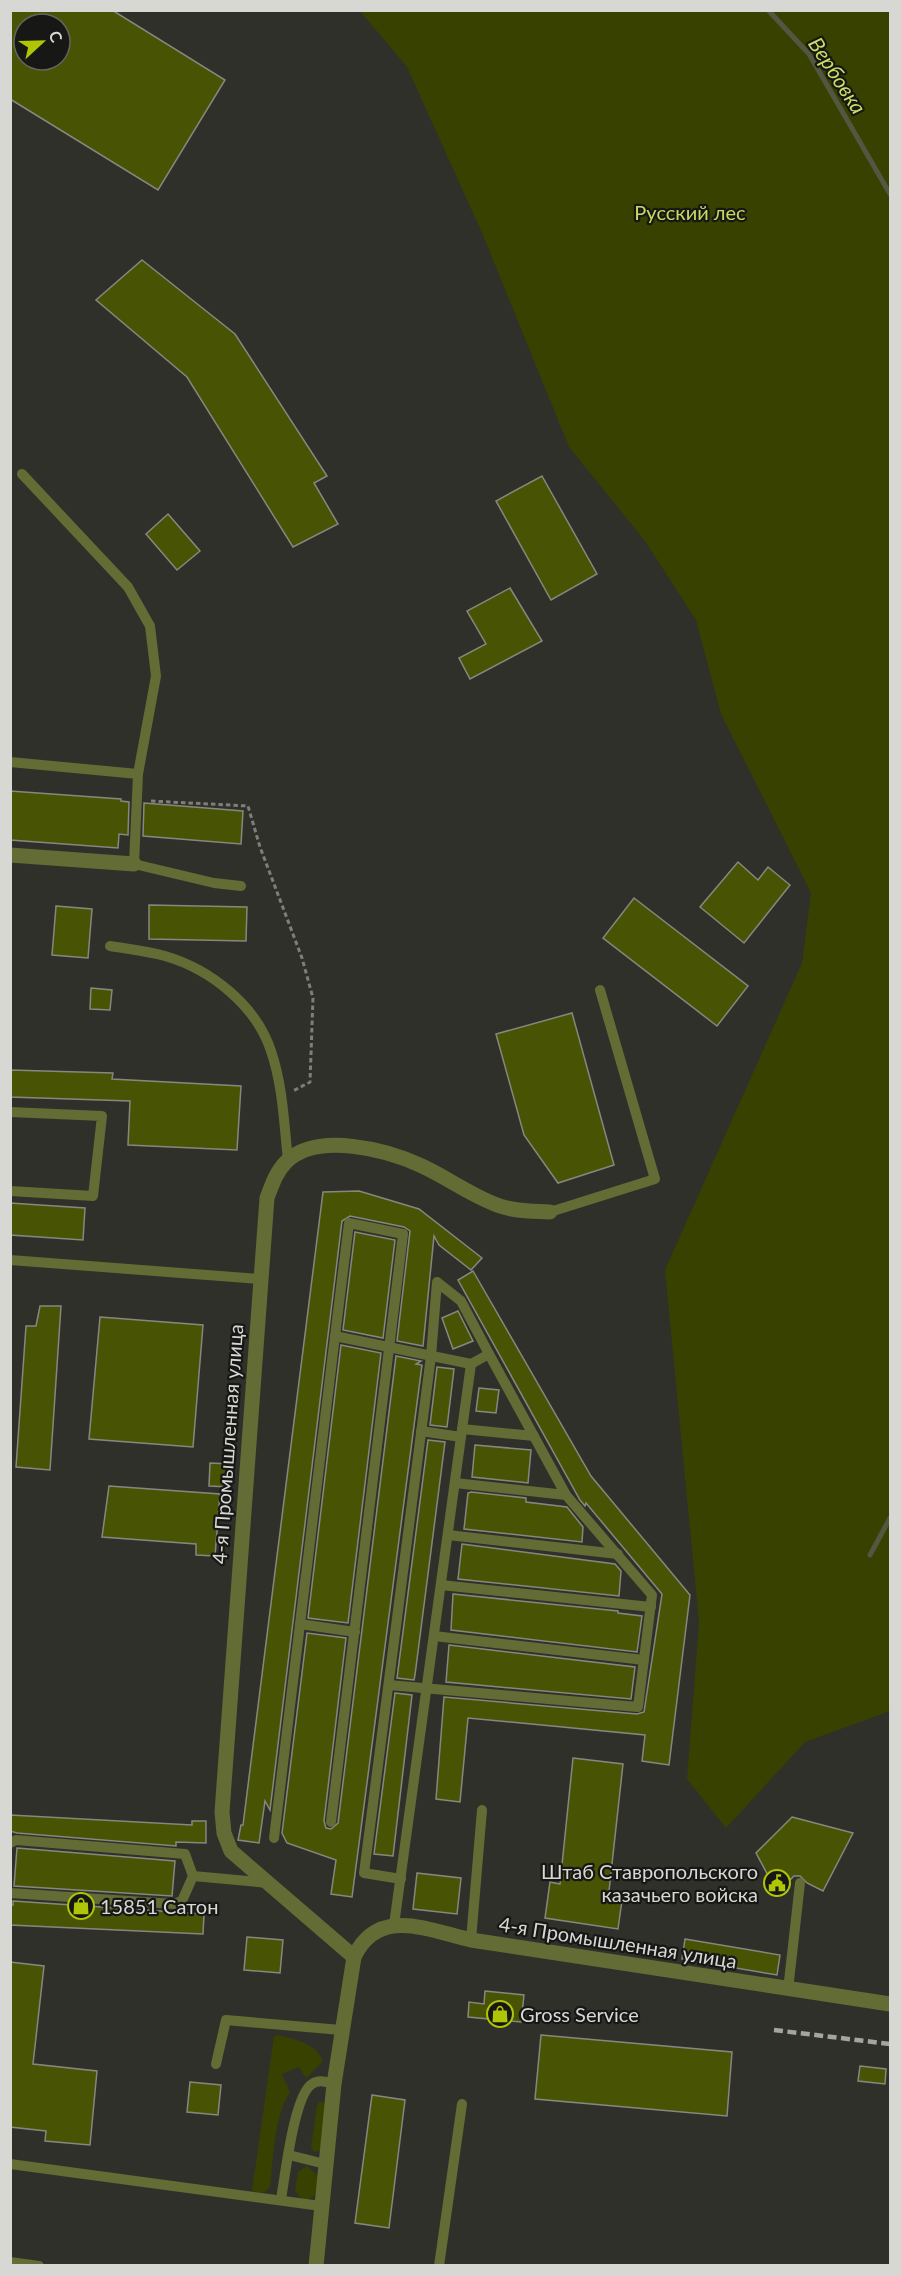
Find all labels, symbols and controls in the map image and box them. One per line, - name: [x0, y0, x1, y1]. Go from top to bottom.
- north arrow: [12, 12, 72, 72]
- text: С: [46, 28, 67, 45]
- water label: Вербовка: [804, 32, 872, 118]
- park label: Русский лес: [634, 200, 746, 224]
- street label: 4-я Промышленная улица: [207, 1323, 247, 1565]
- place label: Штаб Ставропольского казачьего войска: [541, 1859, 758, 1906]
- public building icon: Штаб Ставропольского казачьего войска: [762, 1868, 792, 1898]
- shop icon: 15851 Сатон: [66, 1891, 96, 1921]
- place label: 15851 Сатон: [100, 1894, 218, 1918]
- street label: 4-я Промышленная улица: [497, 1911, 739, 1973]
- shop icon: Gross Service: [485, 1999, 515, 2029]
- place label: Gross Service: [520, 2002, 639, 2026]

